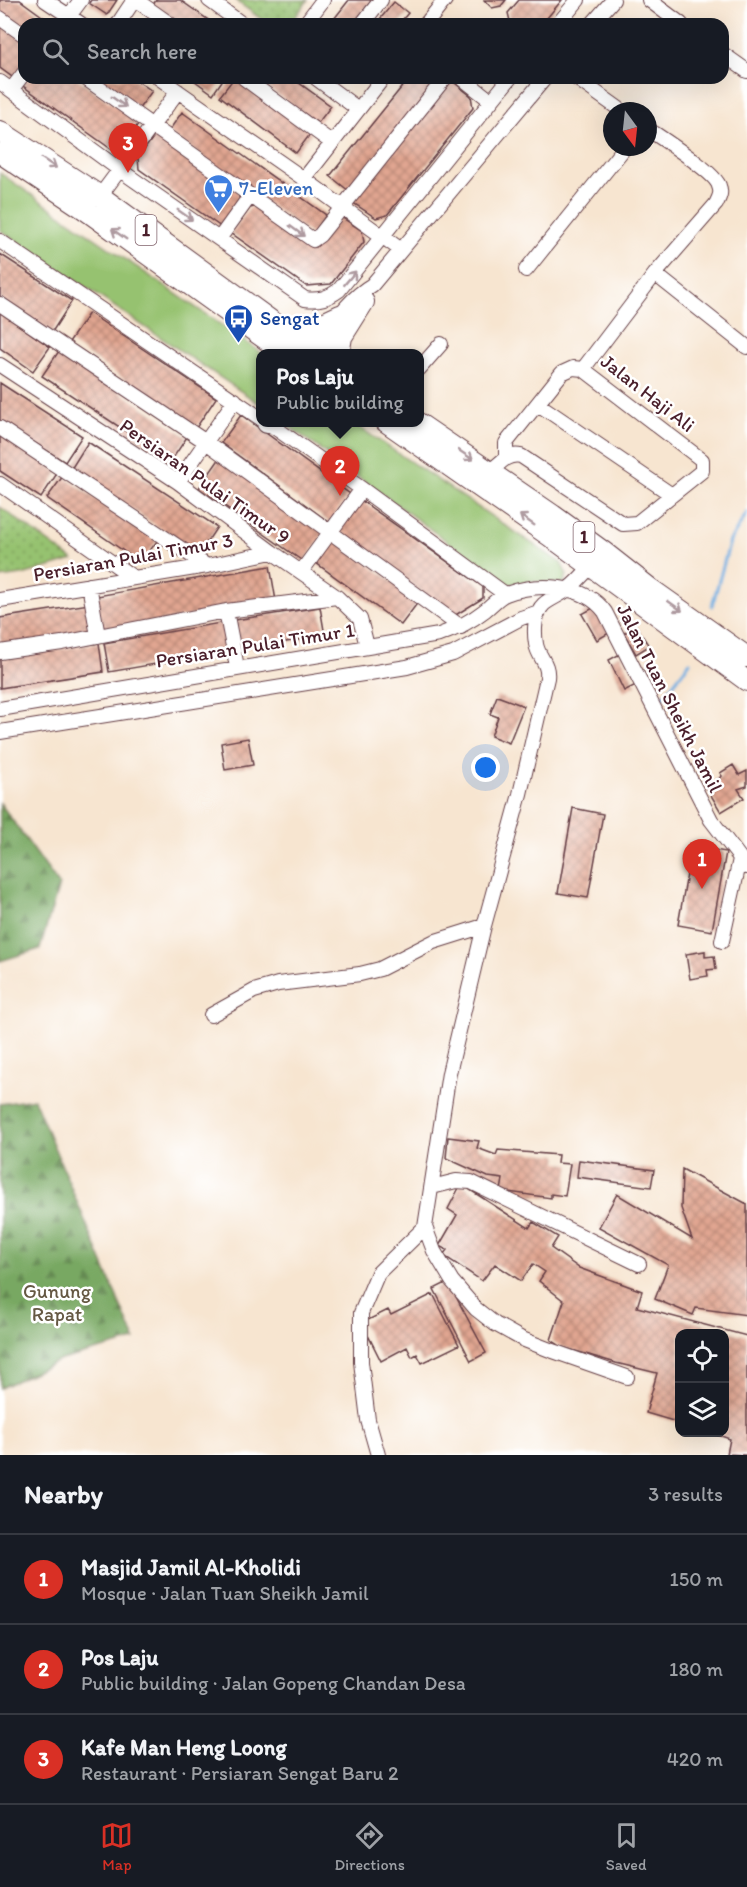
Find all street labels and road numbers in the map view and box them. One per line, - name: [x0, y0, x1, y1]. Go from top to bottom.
- road number: 1: [136, 215, 156, 245]
- street label: Jalan Haji Ali: [596, 349, 700, 437]
- street label: Persiaran Pulai Timur 9: [115, 413, 295, 549]
- road number: 1: [574, 522, 594, 552]
- street label: Persiaran Pulai Timur 3: [31, 528, 235, 586]
- street label: Jalan Tuan Sheikh Jamil: [612, 600, 728, 797]
- street label: Persiaran Pulai Timur 1: [154, 617, 356, 673]

